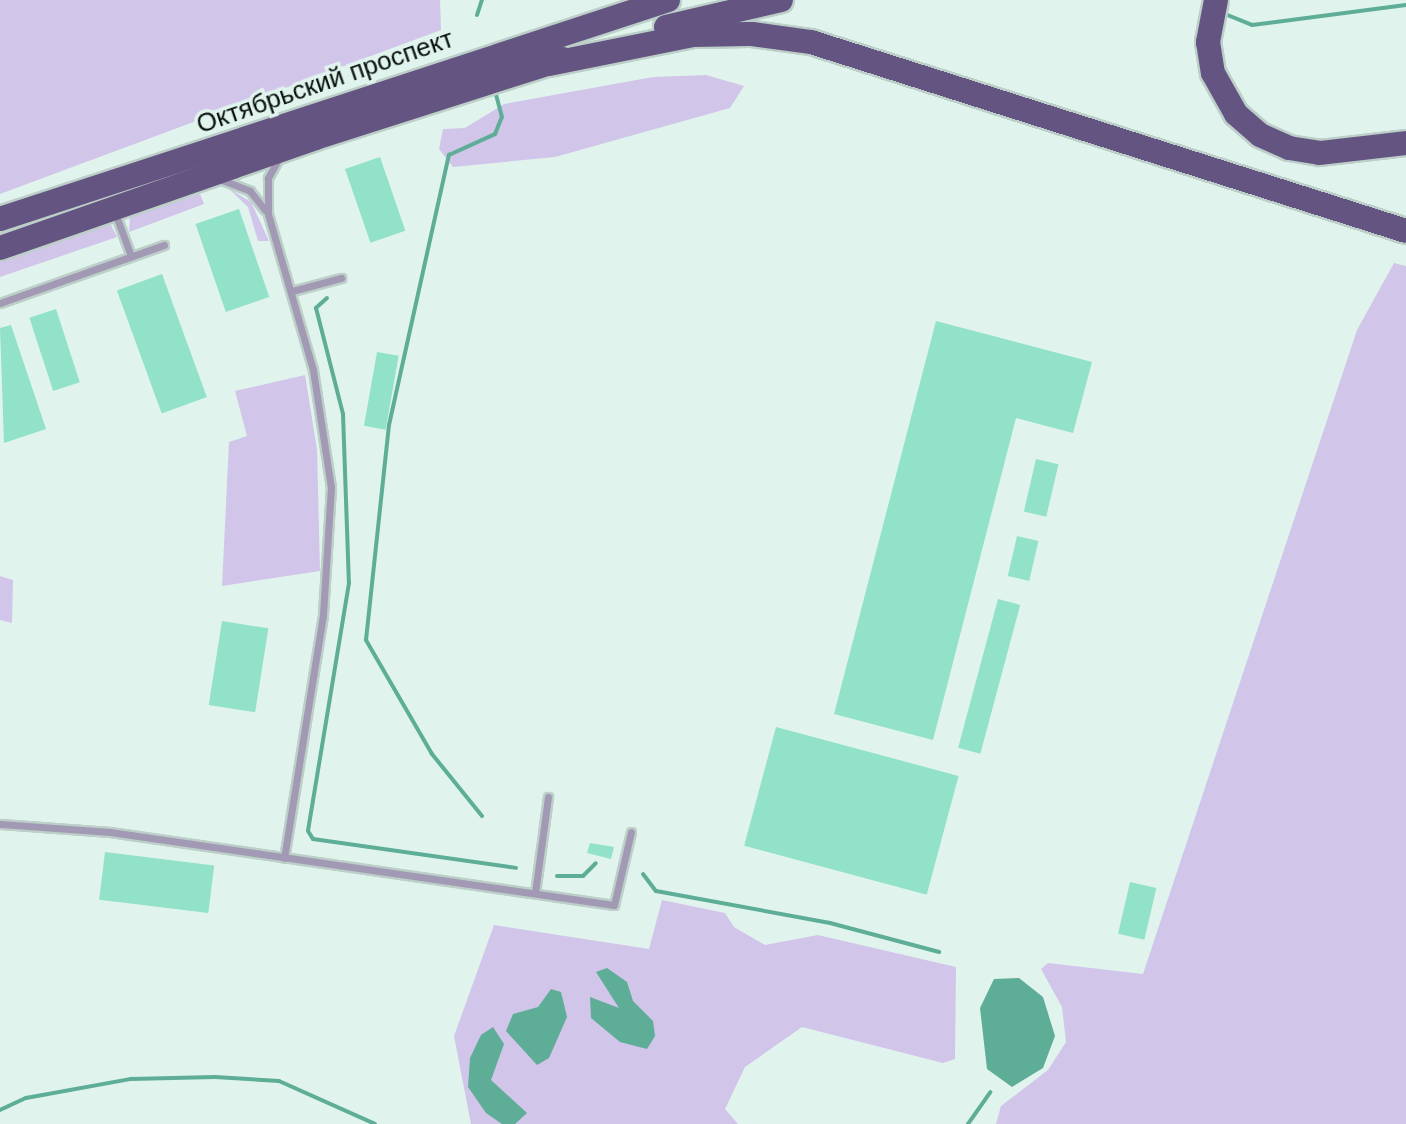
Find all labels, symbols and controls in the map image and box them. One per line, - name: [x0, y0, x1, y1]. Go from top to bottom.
- street label: Октябрьский проспект: [192, 23, 458, 141]

